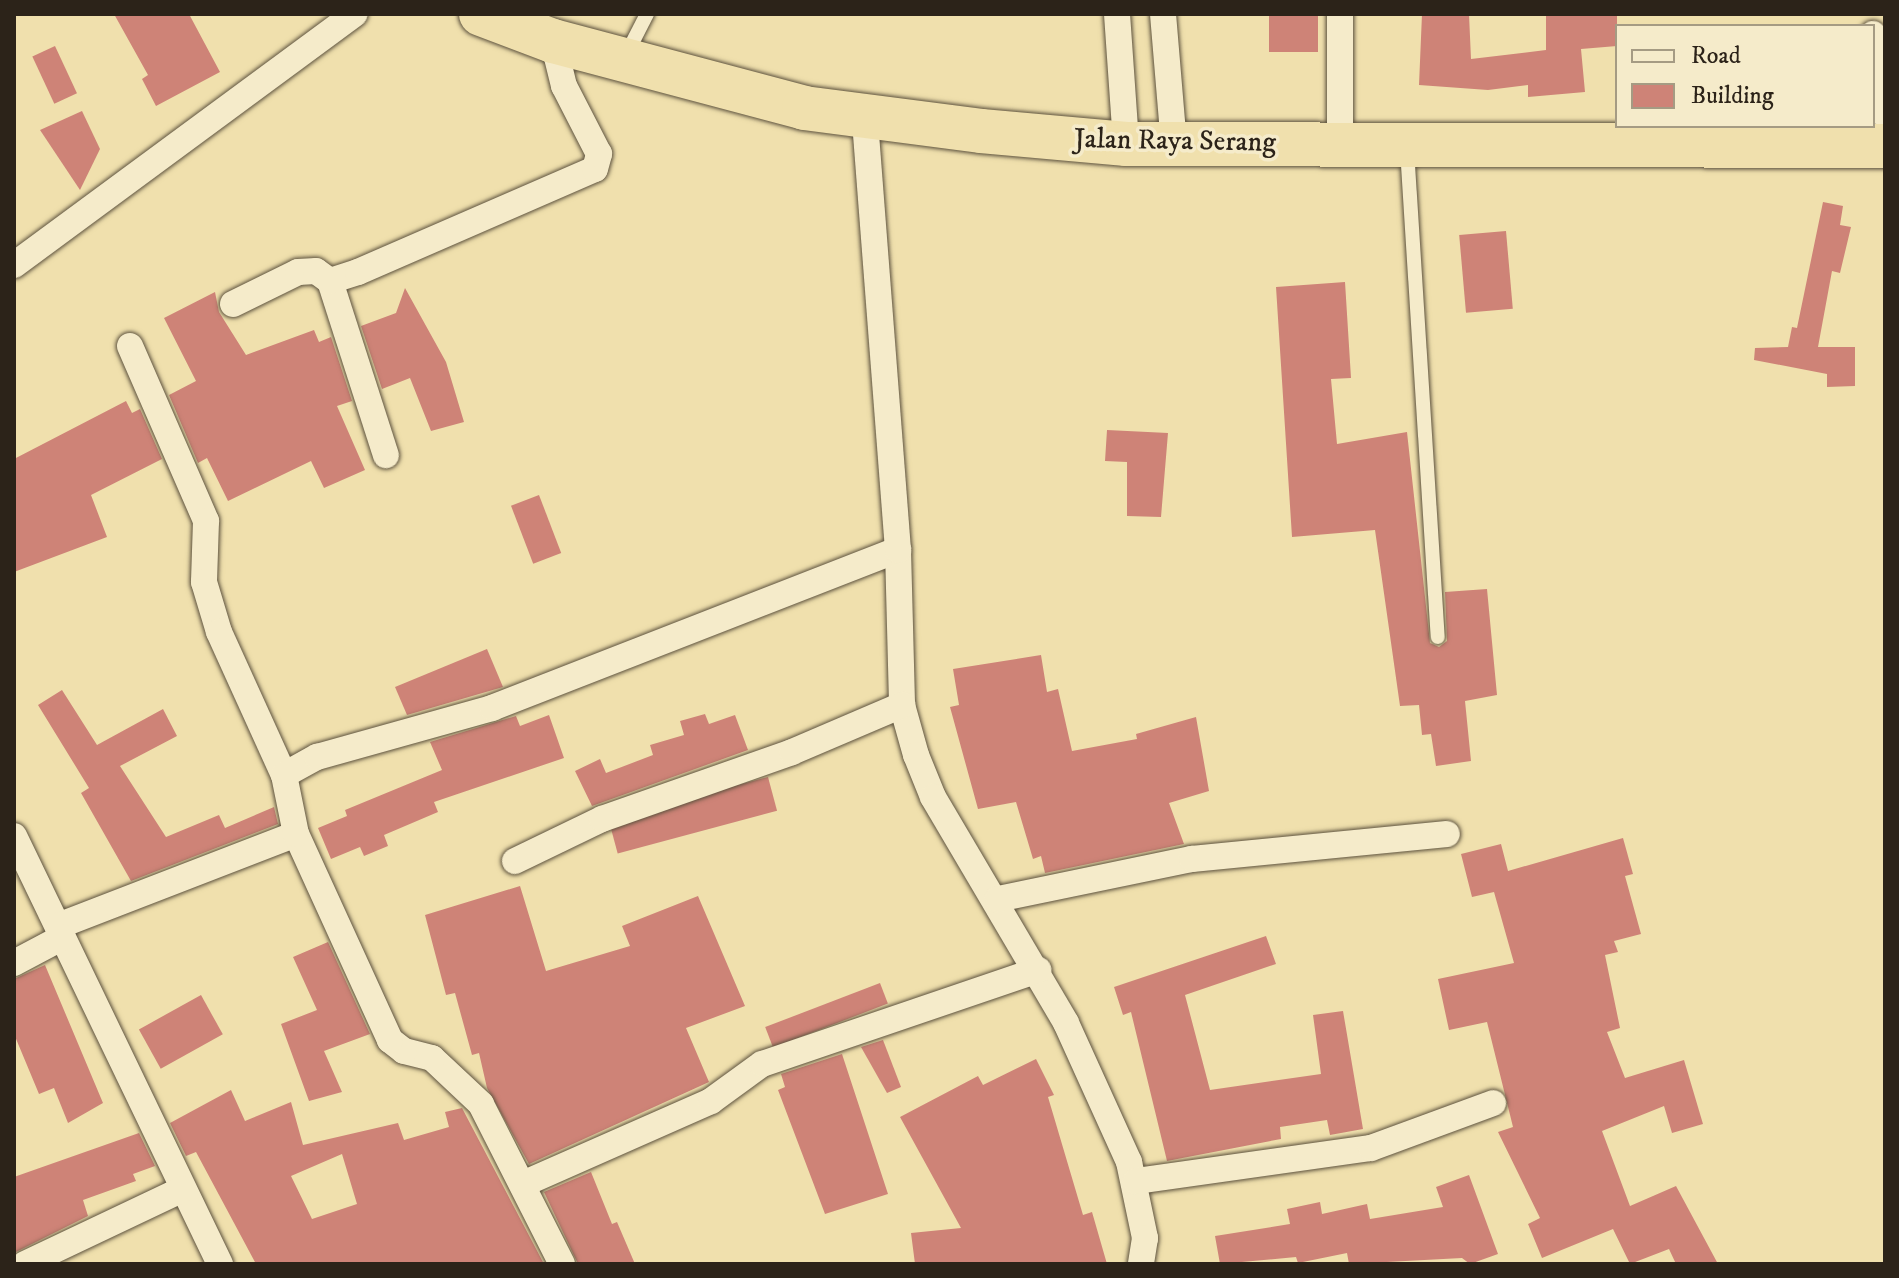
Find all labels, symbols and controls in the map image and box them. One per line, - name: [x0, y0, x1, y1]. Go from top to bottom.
- legend: [1615, 24, 1875, 128]
- text: Road: [1691, 41, 1741, 71]
- text: Building: [1691, 81, 1774, 111]
- street label: Jalan Raya Serang: [1074, 122, 1276, 160]

